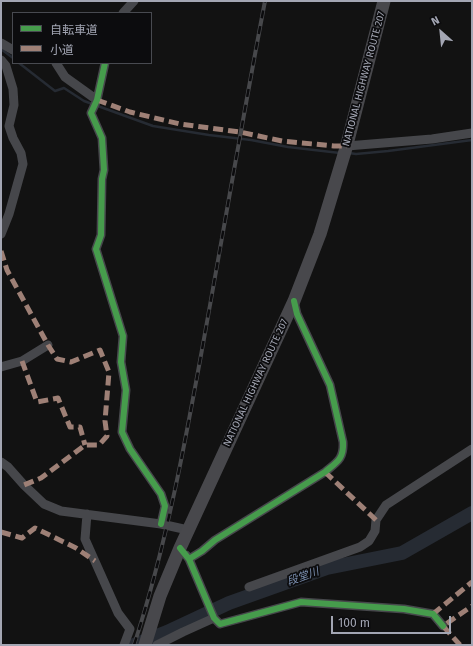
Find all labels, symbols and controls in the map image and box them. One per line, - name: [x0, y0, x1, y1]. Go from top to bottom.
- street label: NATIONAL HIGHWAY ROUTE 207: [340, 10, 388, 148]
- legend: [12, 12, 152, 64]
- north arrow: [421, 12, 461, 52]
- text: N: [429, 13, 442, 28]
- text: 自転車道: [50, 23, 98, 37]
- text: 小道: [50, 43, 74, 57]
- street label: NATIONAL HIGHWAY ROUTE 207: [221, 317, 291, 449]
- water label: 段堂川: [285, 565, 321, 589]
- scale bar: [333, 608, 453, 634]
- text: 100 m: [338, 616, 370, 630]

